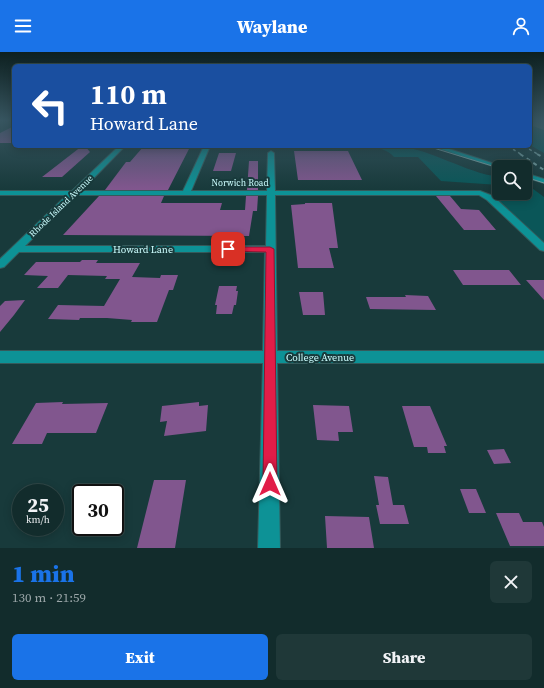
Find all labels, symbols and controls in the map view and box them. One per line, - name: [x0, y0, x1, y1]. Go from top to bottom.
- text: Waylane: [237, 14, 307, 39]
- icon: menu: [12, 15, 34, 37]
- icon: person: [510, 15, 532, 37]
- text: 110 m: [90, 75, 167, 113]
- icon: left: [24, 80, 76, 132]
- text: Howard Lane: [90, 111, 198, 136]
- map controls: [492, 160, 532, 200]
- button: search: [492, 160, 532, 200]
- street label: Rhode Island Avenue: [27, 172, 96, 240]
- street label: Norwich Road: [211, 177, 269, 189]
- pin: [211, 232, 245, 266]
- icon: arrive: [217, 238, 239, 260]
- street label: Howard Lane: [113, 243, 173, 256]
- street label: College Avenue: [286, 351, 354, 364]
- position arrow: [249, 463, 291, 505]
- speed limit sign: 30: [72, 484, 124, 536]
- text: 25: [27, 491, 49, 519]
- text: km/h: [26, 513, 50, 526]
- text: 1 min: [12, 557, 75, 590]
- button: close: [490, 561, 532, 603]
- text: 130 m · 21:59: [12, 589, 86, 606]
- button: Exit: [12, 634, 268, 680]
- button: Share: [276, 634, 532, 680]

